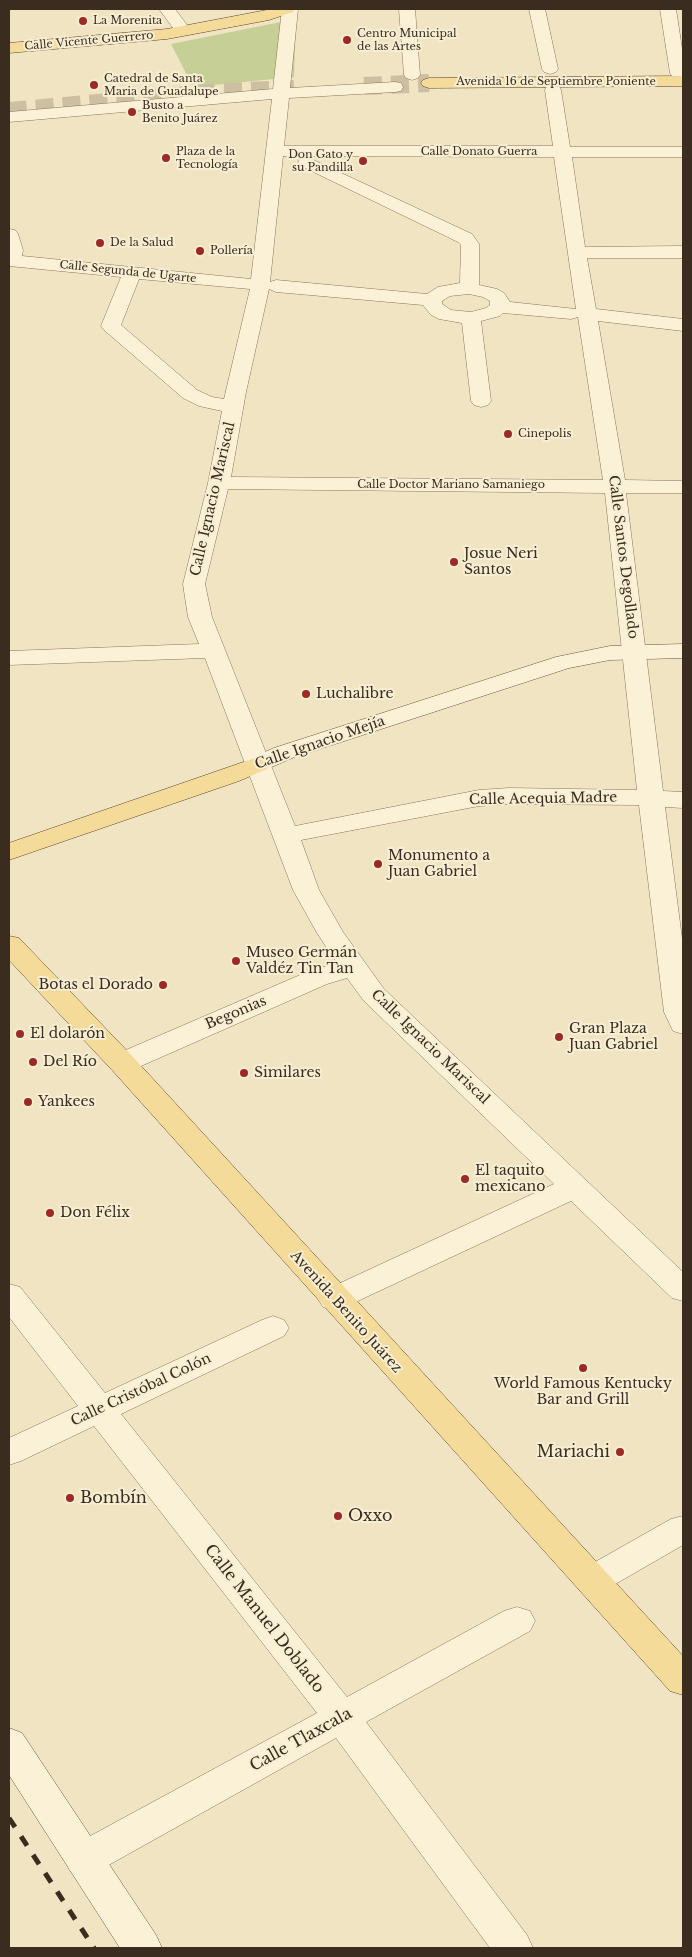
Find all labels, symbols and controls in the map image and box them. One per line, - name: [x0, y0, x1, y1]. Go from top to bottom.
- place label: La Morenita: [93, 14, 162, 28]
- marker: La Morenita: [77, 15, 89, 27]
- place label: Centro Municipal de las Artes: [357, 27, 457, 53]
- street label: Calle Vicente Guerrero: [24, 29, 154, 53]
- marker: Centro Municipal de las Artes: [341, 34, 353, 46]
- place label: Catedral de Santa Maria de Guadalupe: [104, 72, 218, 98]
- street label: Avenida 16 de Septiembre Poniente: [456, 75, 656, 89]
- marker: Catedral de Santa Maria de Guadalupe: [88, 79, 100, 91]
- place label: Busto a Benito Juárez: [142, 99, 218, 125]
- marker: Busto a Benito Juárez: [126, 106, 138, 118]
- place label: Plaza de la Tecnología: [176, 145, 238, 171]
- street label: Calle Donato Guerra: [421, 145, 537, 159]
- place label: Don Gato y su Pandilla: [288, 148, 353, 174]
- marker: Plaza de la Tecnología: [160, 152, 172, 164]
- marker: Don Gato y su Pandilla: [357, 155, 369, 167]
- place label: De la Salud: [110, 236, 174, 250]
- marker: De la Salud: [94, 237, 106, 249]
- place label: Pollería: [210, 244, 253, 258]
- marker: Pollería: [194, 245, 206, 257]
- street label: Calle Segunda de Ugarte: [59, 258, 197, 286]
- street label: Calle Ignacio Mariscal: [187, 420, 239, 578]
- place label: Cinepolis: [518, 427, 571, 441]
- marker: Cinepolis: [502, 428, 514, 440]
- street label: Calle Santos Degollado: [605, 474, 641, 640]
- street label: Calle Doctor Mariano Samaniego: [357, 478, 545, 492]
- place label: Josue Neri Santos: [464, 546, 538, 578]
- marker: Josue Neri Santos: [448, 556, 460, 568]
- place label: Luchalibre: [316, 686, 393, 702]
- marker: Luchalibre: [300, 688, 312, 700]
- street label: Calle Ignacio Mejía: [253, 713, 387, 773]
- street label: Calle Acequia Madre: [469, 789, 617, 809]
- place label: Monumento a Juan Gabriel: [388, 848, 490, 880]
- marker: Monumento a Juan Gabriel: [372, 858, 384, 870]
- place label: Museo Germán Valdéz Tin Tan: [246, 945, 357, 978]
- marker: Museo Germán Valdéz Tin Tan: [230, 955, 242, 967]
- place label: Botas el Dorado: [39, 977, 153, 993]
- marker: Botas el Dorado: [157, 979, 169, 991]
- street label: Calle Ignacio Mariscal: [368, 986, 492, 1108]
- street label: Begonias: [203, 993, 269, 1033]
- place label: Gran Plaza Juan Gabriel: [569, 1021, 658, 1054]
- place label: El dolarón: [30, 1026, 105, 1042]
- marker: El dolarón: [14, 1028, 26, 1040]
- marker: Gran Plaza Juan Gabriel: [553, 1031, 565, 1043]
- place label: Del Río: [43, 1054, 97, 1070]
- marker: Del Río: [27, 1056, 39, 1068]
- place label: Similares: [254, 1065, 321, 1081]
- marker: Similares: [238, 1067, 250, 1079]
- place label: Yankees: [38, 1094, 95, 1110]
- marker: Yankees: [22, 1096, 34, 1108]
- place label: El taquito mexicano: [475, 1163, 545, 1196]
- marker: El taquito mexicano: [459, 1173, 471, 1185]
- place label: Don Félix: [60, 1205, 130, 1221]
- marker: Don Félix: [44, 1207, 56, 1219]
- street label: Avenida Benito Juárez: [287, 1248, 405, 1376]
- street label: Calle Cristóbal Colón: [68, 1350, 214, 1430]
- marker: World Famous Kentucky Bar and Grill: [577, 1362, 589, 1374]
- place label: World Famous Kentucky Bar and Grill: [494, 1376, 672, 1408]
- place label: Mariachi: [537, 1442, 610, 1462]
- marker: Mariachi: [614, 1446, 626, 1458]
- place label: Bombín: [80, 1488, 147, 1508]
- marker: Bombín: [64, 1492, 76, 1504]
- place label: Oxxo: [348, 1506, 392, 1526]
- marker: Oxxo: [332, 1510, 344, 1522]
- street label: Calle Manuel Doblado: [200, 1541, 328, 1697]
- street label: Calle Tlaxcala: [247, 1704, 355, 1776]

